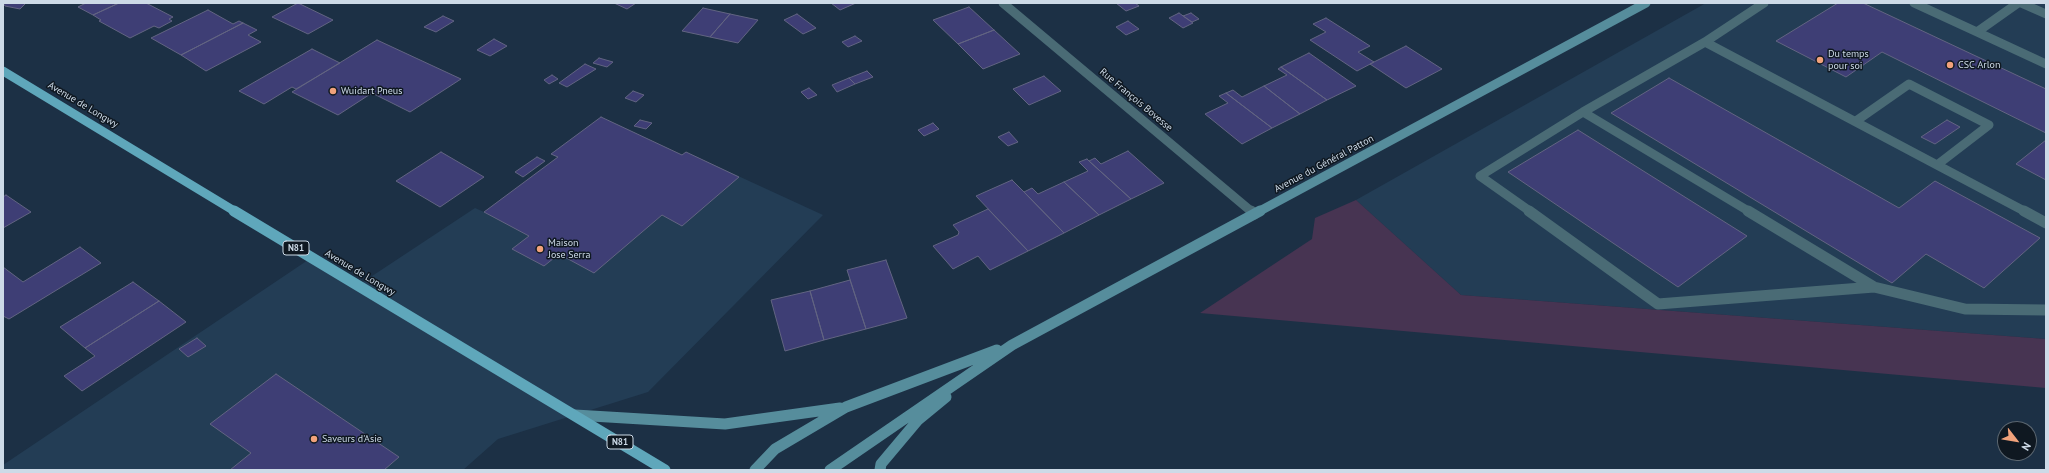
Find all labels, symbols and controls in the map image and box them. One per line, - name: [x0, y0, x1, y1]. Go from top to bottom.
- place label: Du temps pour soi: [1828, 48, 1869, 72]
- marker: Du temps pour soi: [1815, 55, 1825, 65]
- place label: CSC Arlon: [1958, 59, 2000, 71]
- marker: CSC Arlon: [1945, 60, 1955, 70]
- street label: Rue François Bovesse: [1097, 66, 1175, 134]
- street label: Avenue de Longwy: [46, 79, 120, 131]
- place label: Wuidart Pneus: [341, 85, 402, 97]
- marker: Wuidart Pneus: [328, 86, 338, 96]
- street label: Avenue du Général Patton: [1272, 133, 1376, 195]
- place label: Maison Jose Serra: [548, 237, 590, 260]
- road number: N81: [283, 241, 309, 255]
- marker: Maison Jose Serra: [535, 244, 545, 254]
- street label: Avenue de Longwy: [323, 247, 397, 299]
- north arrow: [1997, 421, 2037, 461]
- place label: Saveurs d'Asie: [322, 433, 382, 445]
- marker: Saveurs d'Asie: [309, 434, 319, 444]
- road number: N81: [607, 435, 633, 449]
- text: N: [2019, 440, 2034, 453]

